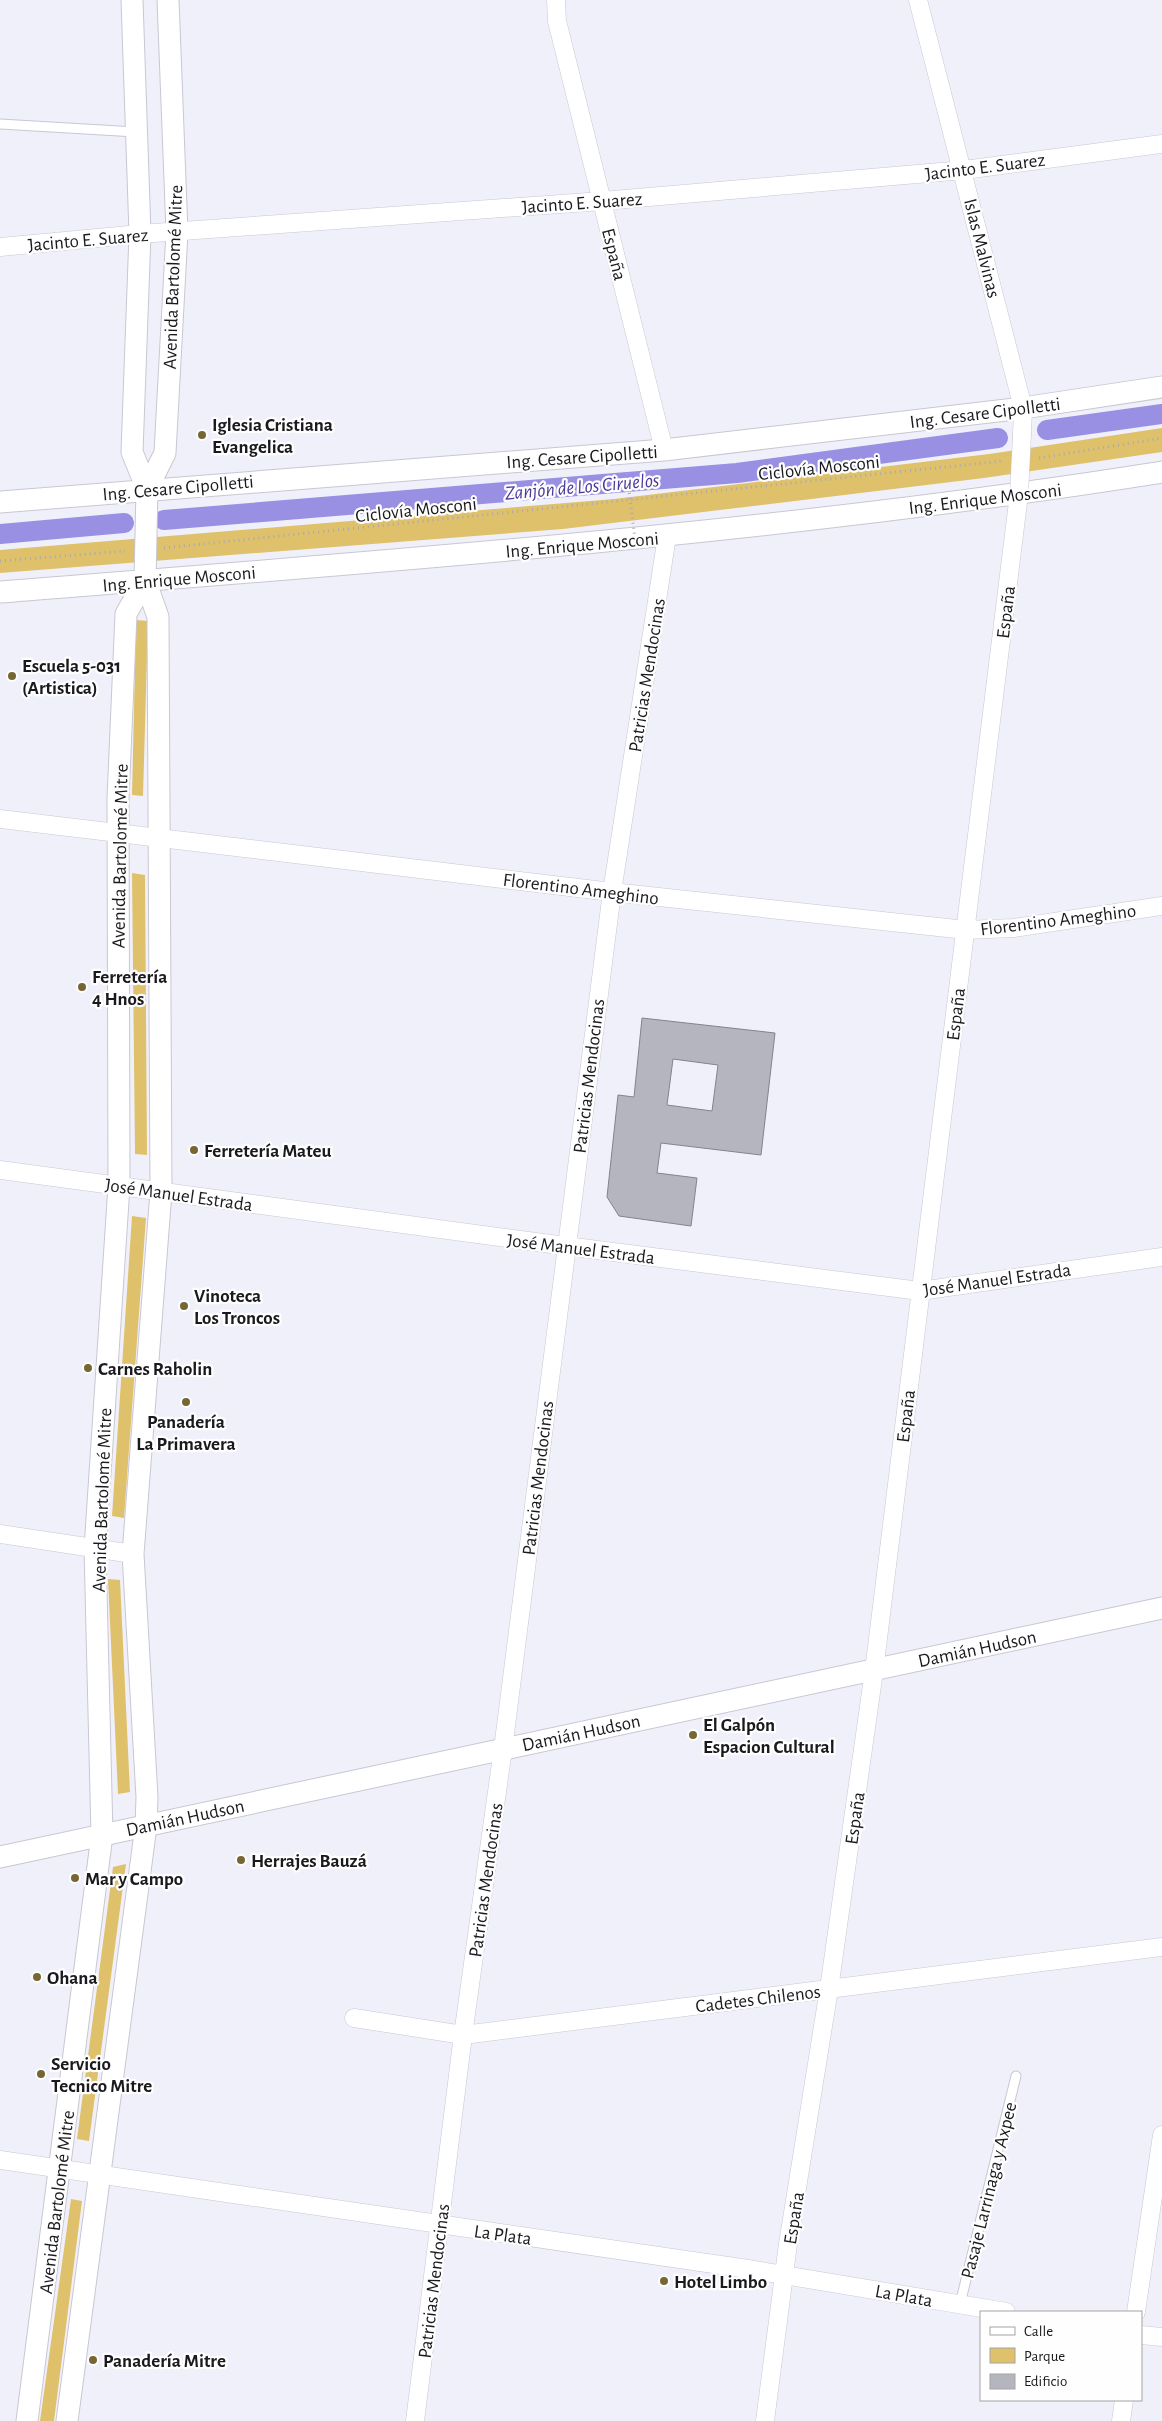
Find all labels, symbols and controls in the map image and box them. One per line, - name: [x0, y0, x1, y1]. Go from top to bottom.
- street label: Jacinto E. Suarez: [924, 151, 1046, 184]
- street label: Avenida Bartolomé Mitre: [161, 184, 186, 370]
- street label: Jacinto E. Suarez: [521, 190, 643, 217]
- street label: Islas Malvinas: [960, 197, 1003, 300]
- street label: Jacinto E. Suarez: [27, 226, 149, 255]
- street label: España: [598, 226, 629, 283]
- street label: Ing. Cesare Cipolletti: [909, 395, 1062, 432]
- place label: Iglesia Cristiana Evangelica: [212, 416, 333, 457]
- marker: Iglesia Cristiana Evangelica: [196, 429, 208, 441]
- street label: Ing. Cesare Cipolletti: [506, 443, 658, 472]
- street label: Ciclovía Mosconi: [758, 453, 881, 484]
- water label: Zanjón de Los Ciruelos: [504, 470, 661, 504]
- street label: Ing. Cesare Cipolletti: [102, 472, 255, 505]
- street label: Ing. Enrique Mosconi: [908, 481, 1063, 518]
- street label: Ciclovía Mosconi: [355, 495, 478, 526]
- street label: Ing. Enrique Mosconi: [505, 529, 660, 562]
- street label: Ing. Enrique Mosconi: [102, 563, 257, 596]
- street label: España: [994, 584, 1019, 640]
- street label: Patricias Mendocinas: [626, 597, 669, 754]
- place label: Escuela 5-031 (Artistica): [22, 657, 121, 698]
- marker: Escuela 5-031 (Artistica): [6, 670, 18, 682]
- street label: Avenida Bartolomé Mitre: [109, 763, 132, 949]
- street label: Florentino Ameghino: [502, 870, 660, 908]
- street label: Florentino Ameghino: [979, 901, 1137, 939]
- place label: Ferretería 4 Hnos: [92, 968, 167, 1009]
- marker: Ferretería 4 Hnos: [76, 981, 88, 993]
- street label: España: [944, 986, 969, 1042]
- street label: Patricias Mendocinas: [571, 998, 608, 1155]
- place label: Ferretería Mateu: [204, 1142, 332, 1161]
- marker: Ferretería Mateu: [188, 1144, 200, 1156]
- street label: José Manuel Estrada: [104, 1176, 254, 1215]
- street label: José Manuel Estrada: [506, 1231, 656, 1268]
- street label: José Manuel Estrada: [922, 1261, 1072, 1300]
- place label: Vinoteca Los Troncos: [194, 1287, 280, 1328]
- marker: Vinoteca Los Troncos: [178, 1300, 190, 1312]
- place label: Carnes Raholin: [98, 1360, 212, 1379]
- marker: Carnes Raholin: [82, 1362, 94, 1374]
- street label: España: [894, 1388, 919, 1444]
- marker: Panadería La Primavera: [180, 1396, 192, 1408]
- street label: Patricias Mendocinas: [520, 1400, 557, 1557]
- street label: Avenida Bartolomé Mitre: [90, 1407, 115, 1593]
- place label: Panadería La Primavera: [136, 1413, 236, 1454]
- street label: Damián Hudson: [916, 1628, 1038, 1671]
- street label: Damián Hudson: [520, 1712, 642, 1755]
- place label: El Galpón Espacion Cultural: [703, 1716, 835, 1757]
- marker: El Galpón Espacion Cultural: [687, 1729, 699, 1741]
- street label: España: [842, 1790, 869, 1846]
- street label: Damián Hudson: [124, 1797, 246, 1840]
- street label: Patricias Mendocinas: [466, 1802, 507, 1959]
- place label: Herrajes Bauzá: [251, 1852, 367, 1871]
- marker: Herrajes Bauzá: [235, 1854, 247, 1866]
- place label: Mar y Campo: [85, 1870, 183, 1889]
- marker: Mar y Campo: [69, 1872, 81, 1884]
- place label: Ohana: [47, 1969, 98, 1988]
- marker: Ohana: [31, 1971, 43, 1983]
- street label: Cadetes Chilenos: [695, 1982, 822, 2017]
- place label: Servicio Tecnico Mitre: [51, 2055, 152, 2096]
- marker: Servicio Tecnico Mitre: [35, 2068, 47, 2080]
- street label: Pasaje Larrinaga y Axpee: [958, 2100, 1021, 2281]
- street label: Avenida Bartolomé Mitre: [37, 2109, 78, 2295]
- street label: España: [781, 2190, 808, 2246]
- street label: Patricias Mendocinas: [416, 2203, 453, 2360]
- street label: La Plata: [473, 2222, 533, 2249]
- place label: Hotel Limbo: [674, 2273, 767, 2292]
- marker: Hotel Limbo: [658, 2275, 670, 2287]
- street label: La Plata: [874, 2282, 934, 2311]
- legend: [980, 2311, 1142, 2401]
- text: Calle: [1024, 2324, 1053, 2339]
- text: Parque: [1024, 2349, 1065, 2364]
- place label: Panadería Mitre: [103, 2352, 226, 2371]
- marker: Panadería Mitre: [87, 2354, 99, 2366]
- text: Edificio: [1024, 2374, 1067, 2389]

